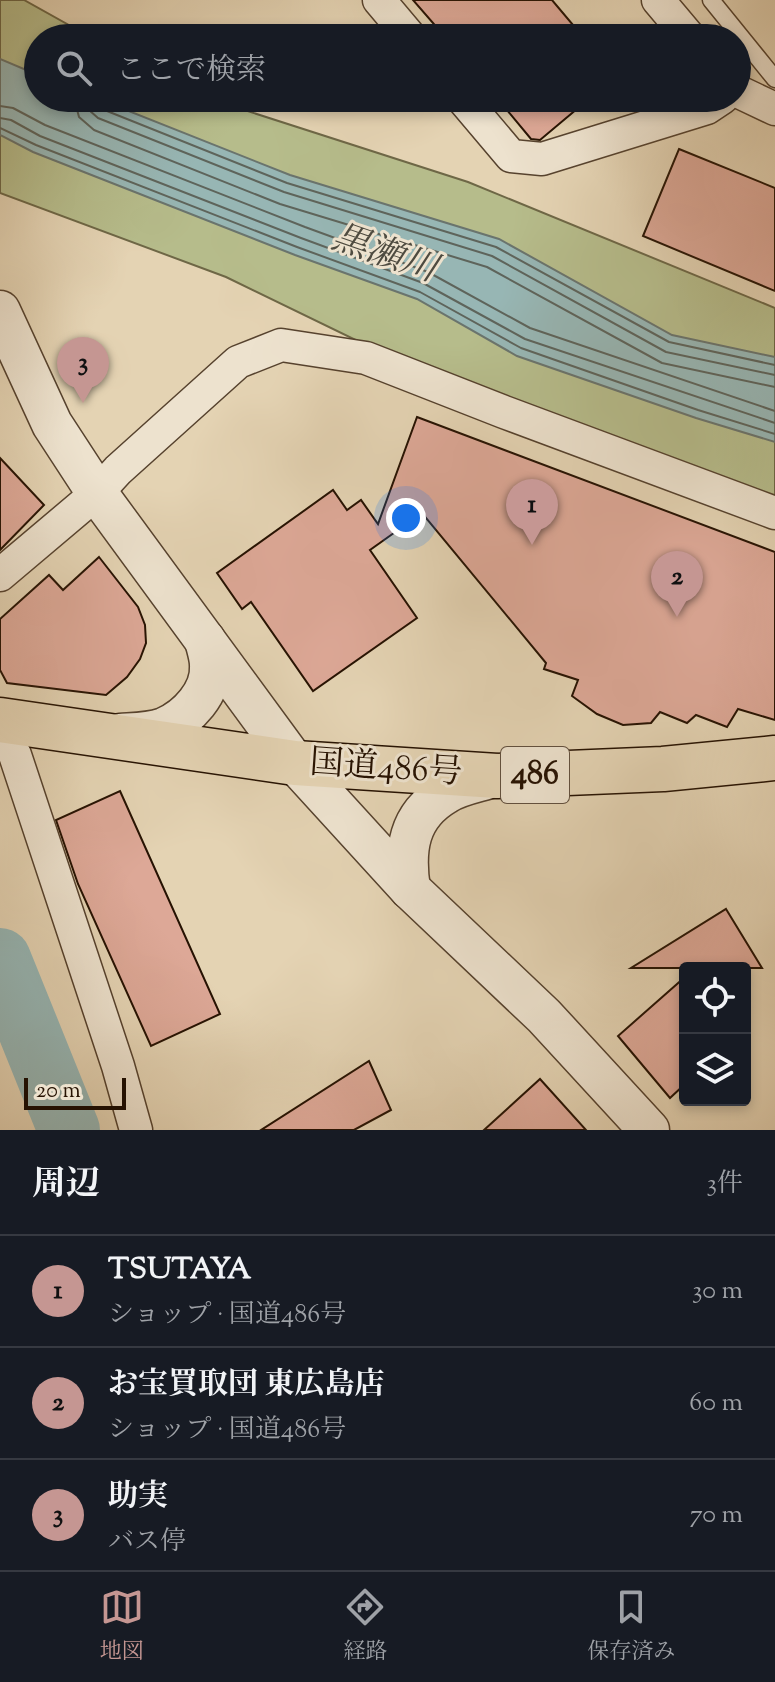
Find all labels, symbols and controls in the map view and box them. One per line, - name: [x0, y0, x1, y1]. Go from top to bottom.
- search box: [24, 24, 751, 112]
- icon: search: [52, 46, 96, 90]
- text: ここで検索: [116, 50, 266, 93]
- water label: 黒瀬川: [324, 213, 447, 298]
- pin: 3: [57, 337, 109, 403]
- pin: 1: [506, 479, 558, 545]
- your location: [386, 498, 426, 538]
- pin: 2: [651, 551, 703, 617]
- street label: 国道486号: [308, 739, 464, 799]
- road number: 486: [501, 747, 569, 803]
- map controls: [679, 962, 751, 1106]
- button: locate: [679, 962, 751, 1034]
- button: layers: [679, 1034, 751, 1106]
- scale bar: [24, 1074, 126, 1110]
- text: 20 m: [36, 1076, 81, 1108]
- text: 周辺: [32, 1161, 100, 1210]
- text: 3件: [706, 1166, 743, 1203]
- text: TSUTAYA: [108, 1249, 251, 1292]
- text: 1: [54, 1273, 62, 1310]
- text: 30 m: [692, 1273, 743, 1310]
- text: ショップ · 国道486号: [108, 1297, 346, 1334]
- text: お宝買取団 東広島店: [108, 1364, 384, 1407]
- text: 2: [52, 1385, 64, 1422]
- text: 60 m: [689, 1385, 743, 1422]
- text: ショップ · 国道486号: [108, 1412, 346, 1449]
- text: 助実: [108, 1476, 168, 1519]
- text: 3: [53, 1497, 63, 1534]
- text: 70 m: [690, 1497, 743, 1534]
- text: バス停: [108, 1524, 186, 1561]
- tab: 地図: [100, 1585, 144, 1669]
- tab: 経路: [343, 1585, 387, 1669]
- tab: 保存済み: [587, 1585, 675, 1669]

